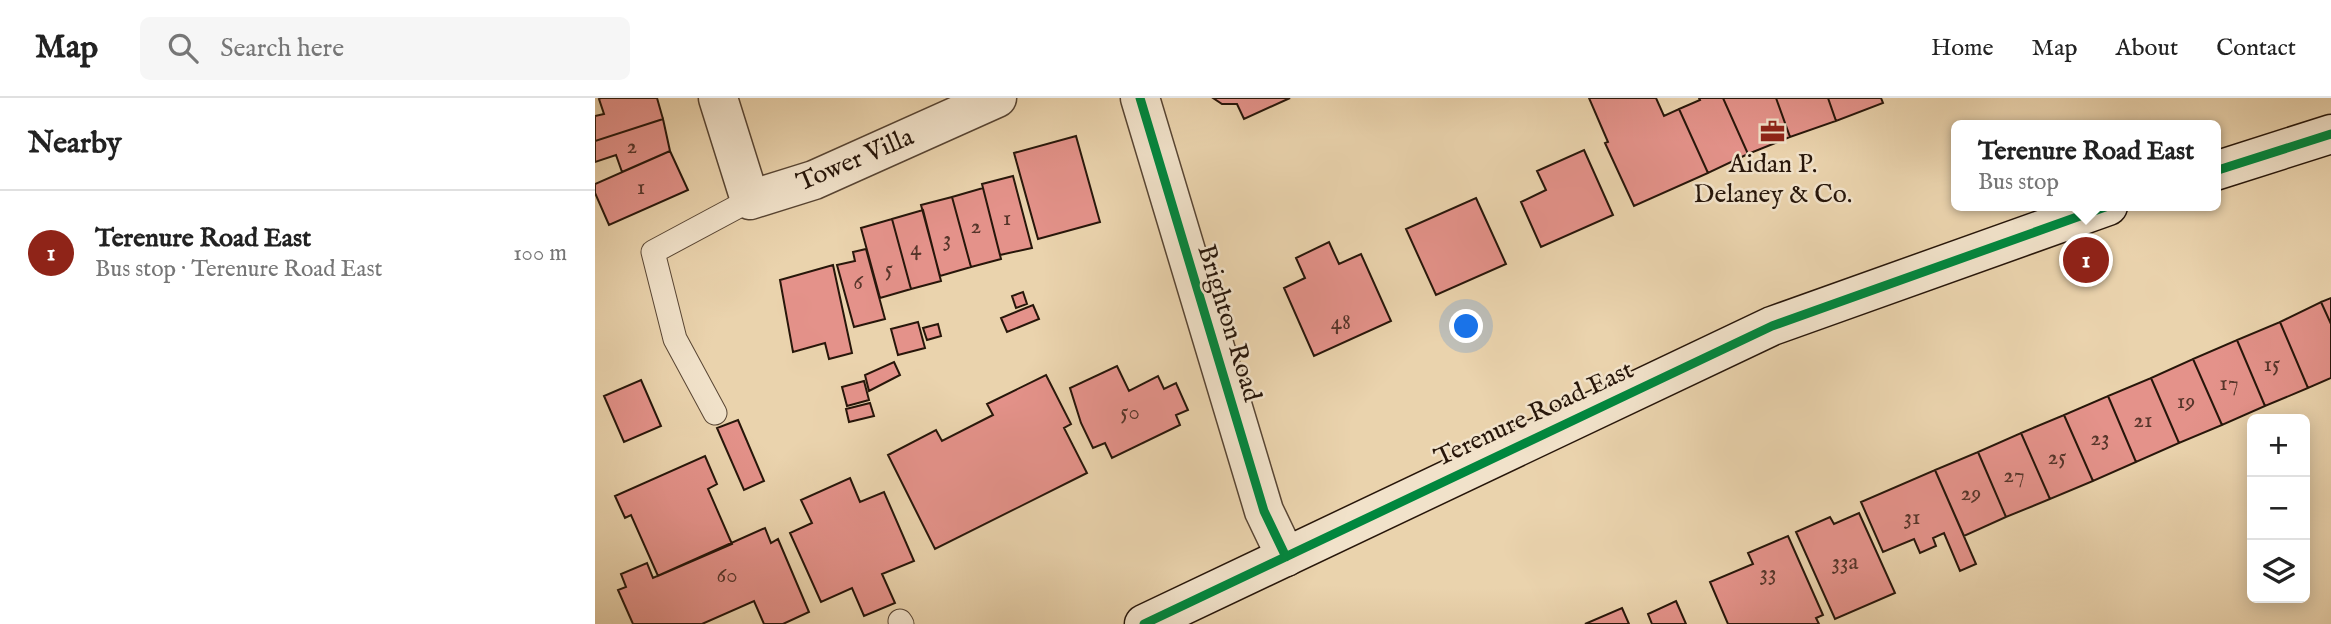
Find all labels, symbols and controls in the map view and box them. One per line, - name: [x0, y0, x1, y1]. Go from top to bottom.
- search box: [140, 17, 630, 80]
- text: Map: [35, 27, 98, 69]
- icon: search: [164, 29, 202, 67]
- text: Search here: [220, 32, 344, 65]
- text: Home: [1931, 33, 1994, 64]
- text: Map: [2032, 33, 2078, 64]
- text: About: [2116, 33, 2178, 64]
- text: Contact: [2216, 33, 2296, 64]
- office icon: Aidan P. Delaney & Co.: [1759, 118, 1787, 146]
- street label: Tower Villa: [792, 120, 919, 199]
- popup: [1951, 120, 2221, 211]
- text: Nearby: [28, 125, 121, 163]
- house number: 2: [627, 132, 637, 161]
- text: Terenure Road East: [1978, 135, 2194, 168]
- place label: Aidan P. Delaney & Co.: [1694, 148, 1852, 211]
- text: Bus stop: [1978, 168, 2059, 197]
- house number: 1: [637, 173, 645, 202]
- house number: 1: [1003, 204, 1011, 233]
- house number: 2: [971, 212, 981, 241]
- text: Terenure Road East: [95, 222, 311, 255]
- house number: 3: [943, 225, 951, 254]
- house number: 4: [910, 234, 922, 263]
- pin: 1: [2063, 234, 2109, 286]
- text: 1: [47, 239, 55, 268]
- text: 100 m: [513, 239, 567, 268]
- street label: Brighton Road: [1189, 240, 1269, 406]
- text: Bus stop · Terenure Road East: [95, 255, 382, 284]
- house number: 5: [885, 255, 893, 284]
- house number: 6: [853, 268, 864, 297]
- house number: 48: [1331, 308, 1351, 337]
- your location: [1449, 309, 1483, 343]
- house number: 15: [2264, 350, 2280, 379]
- street label: Terenure Road East: [1429, 353, 1639, 475]
- house number: 17: [2219, 369, 2239, 398]
- house number: 19: [2177, 387, 2195, 416]
- house number: 50: [1120, 398, 1140, 427]
- house number: 21: [2133, 406, 2153, 435]
- map controls: [2247, 414, 2310, 603]
- button: +: [2247, 414, 2310, 477]
- house number: 23: [2090, 424, 2110, 453]
- house number: 25: [2047, 443, 2067, 472]
- house number: 27: [2003, 461, 2025, 490]
- button: −: [2247, 477, 2310, 540]
- house number: 29: [1961, 479, 1981, 508]
- house number: 31: [1903, 503, 1921, 532]
- button: layers: [2247, 540, 2310, 603]
- house number: 33a: [1831, 548, 1859, 577]
- house number: 33: [1759, 559, 1777, 588]
- house number: 60: [716, 561, 738, 590]

